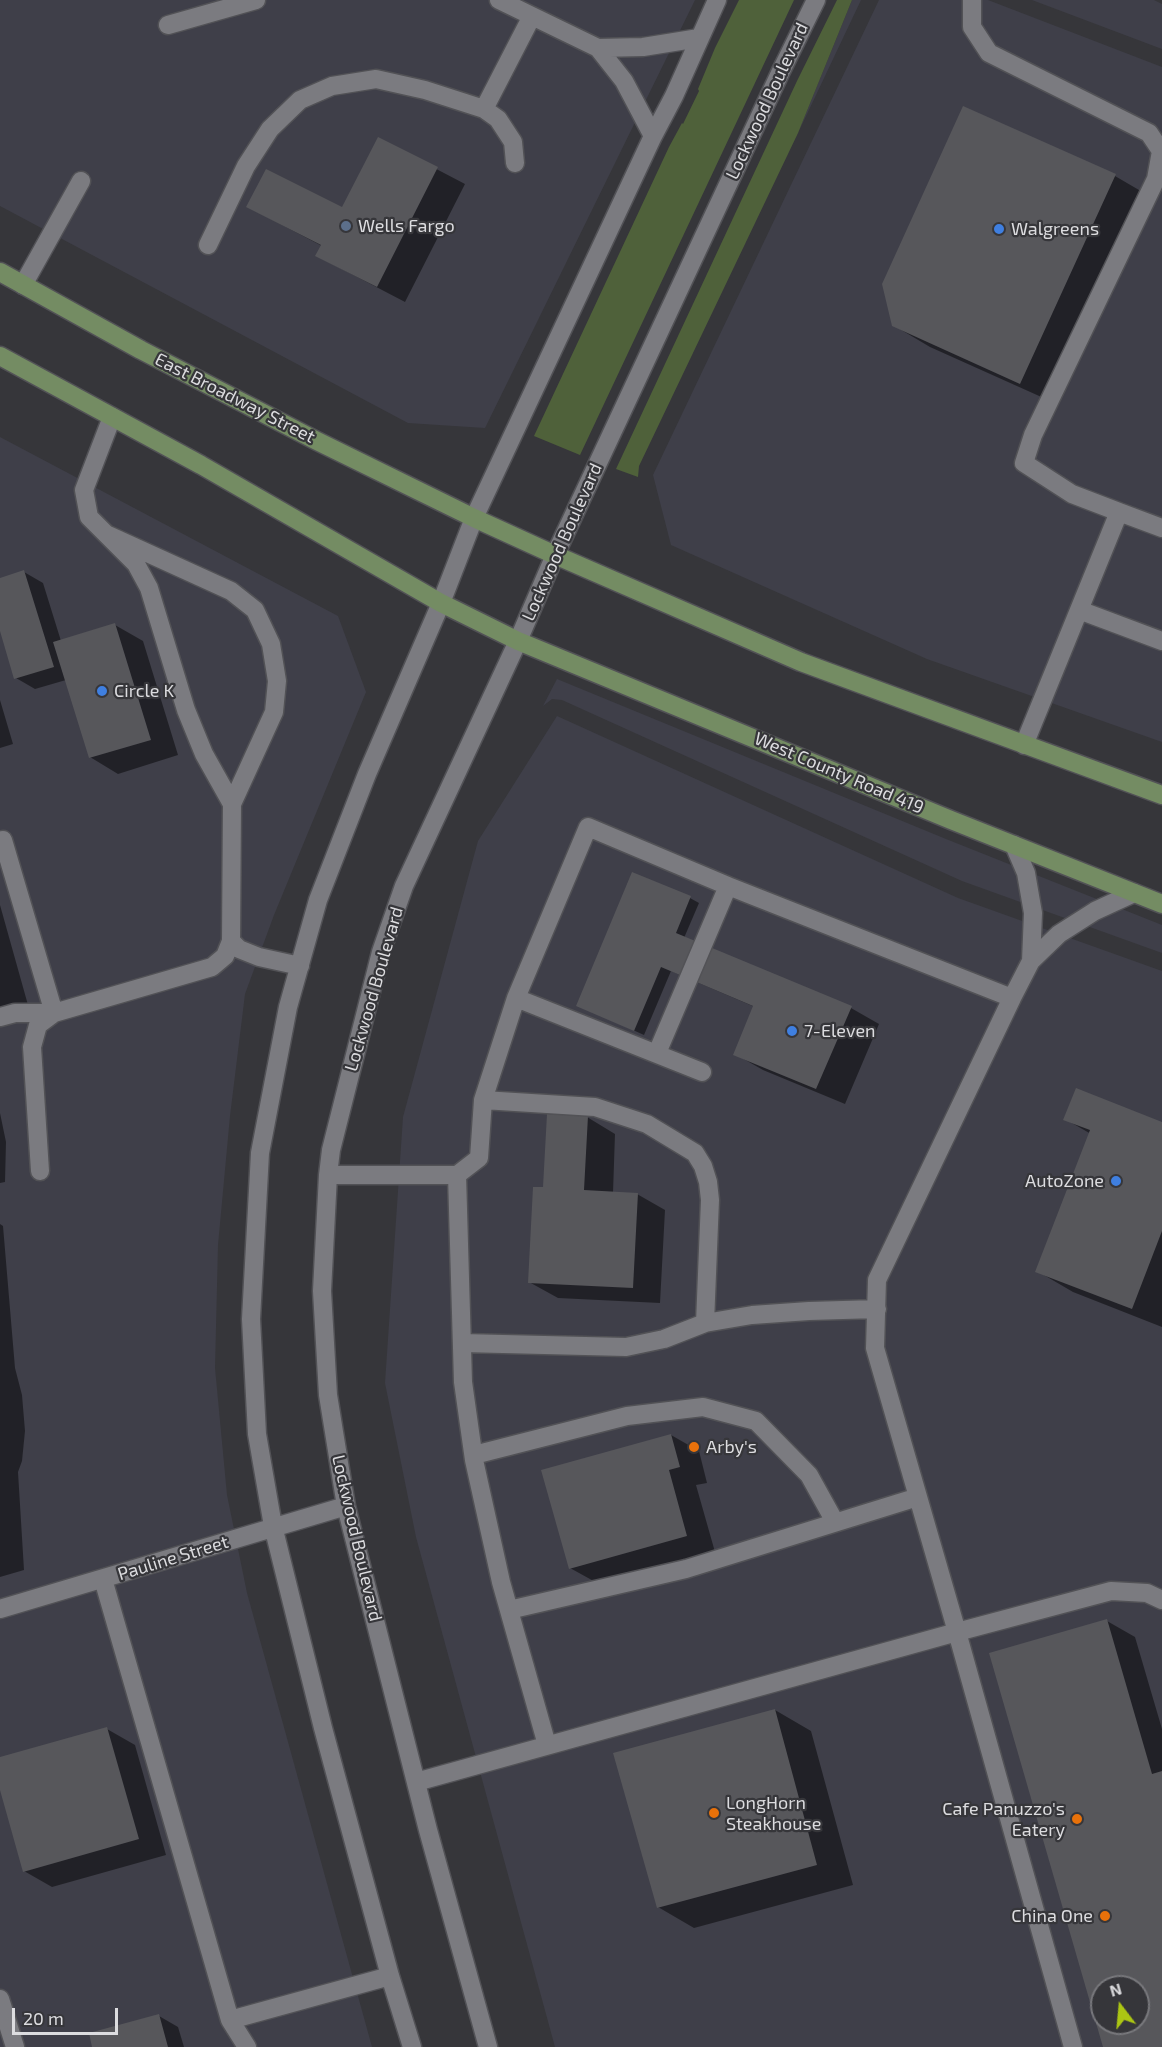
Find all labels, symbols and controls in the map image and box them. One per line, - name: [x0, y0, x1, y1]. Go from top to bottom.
- street label: Lockwood Boulevard: [721, 19, 813, 183]
- place label: Wells Fargo: [358, 215, 455, 237]
- place label: Walgreens: [1011, 218, 1099, 240]
- marker: Wells Fargo: [339, 219, 353, 233]
- marker: Walgreens: [992, 222, 1006, 236]
- street label: East Broadway Street: [151, 348, 319, 448]
- street label: Lockwood Boulevard: [518, 460, 606, 624]
- place label: Circle K: [114, 680, 174, 702]
- marker: Circle K: [95, 684, 109, 698]
- street label: West County Road 419: [751, 727, 927, 819]
- street label: Lockwood Boulevard: [340, 904, 408, 1074]
- place label: 7-Eleven: [804, 1020, 876, 1042]
- marker: 7-Eleven: [785, 1024, 799, 1038]
- place label: AutoZone: [1025, 1170, 1104, 1192]
- marker: AutoZone: [1109, 1174, 1123, 1188]
- place label: Arby's: [706, 1436, 757, 1458]
- marker: Arby's: [687, 1440, 701, 1454]
- street label: Lockwood Boulevard: [327, 1453, 387, 1623]
- street label: Pauline Street: [115, 1531, 231, 1585]
- place label: LongHorn Steakhouse: [726, 1792, 821, 1834]
- place label: Cafe Panuzzo's Eatery: [942, 1798, 1065, 1840]
- marker: LongHorn Steakhouse: [707, 1806, 721, 1820]
- marker: Cafe Panuzzo's Eatery: [1070, 1812, 1084, 1826]
- place label: China One: [1011, 1905, 1093, 1927]
- marker: China One: [1098, 1909, 1112, 1923]
- north arrow: [1090, 1975, 1150, 2035]
- text: N: [1107, 1978, 1124, 2000]
- scale bar: [15, 1996, 122, 2034]
- text: 20 m: [23, 2007, 64, 2029]

